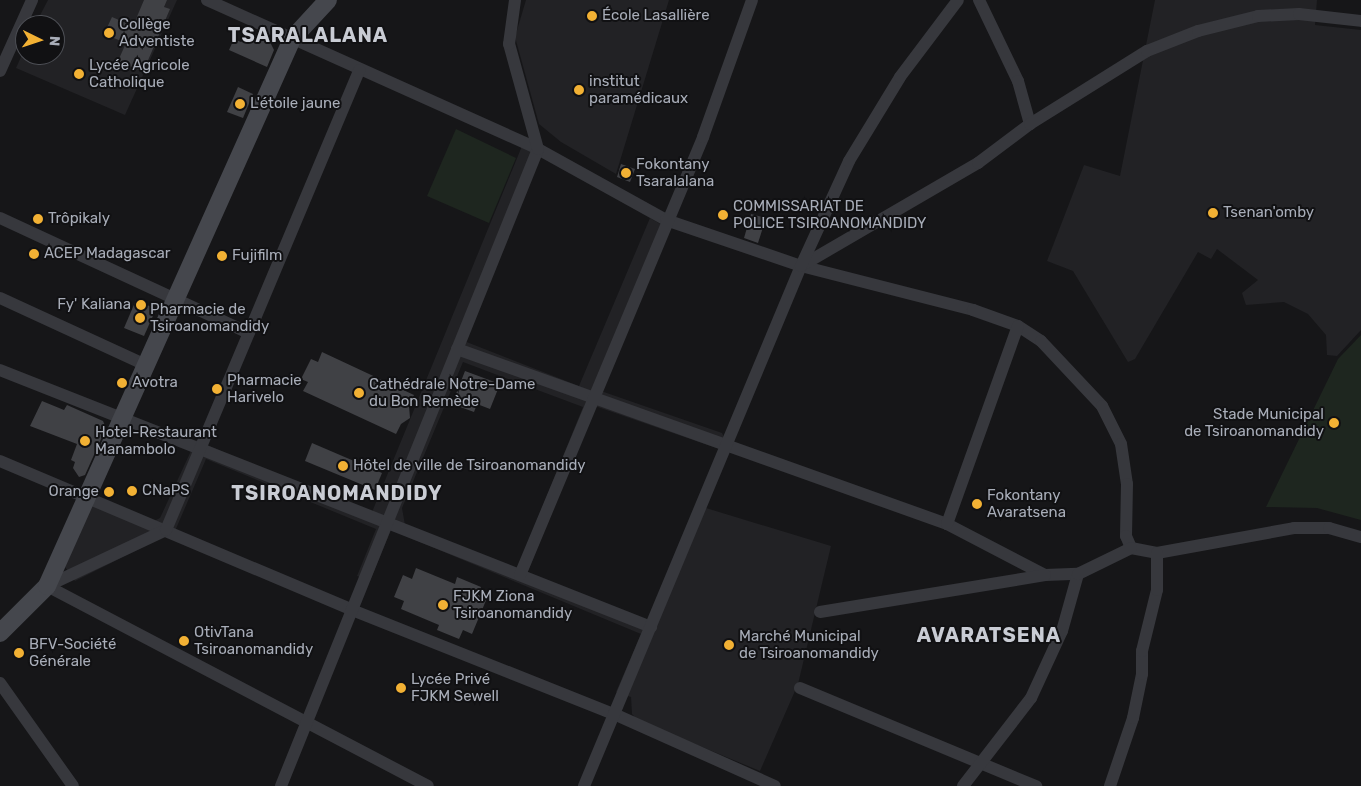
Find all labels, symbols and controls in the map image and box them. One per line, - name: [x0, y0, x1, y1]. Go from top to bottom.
- place label: École Lasallière: [602, 7, 710, 25]
- marker: École Lasallière: [586, 10, 598, 22]
- north arrow: [15, 15, 65, 65]
- place label: Collège Adventiste: [119, 15, 195, 50]
- district label: TSARALALANA: [226, 23, 390, 47]
- marker: Collège Adventiste: [103, 27, 115, 39]
- text: N: [46, 35, 63, 47]
- place label: Lycée Agricole Catholique: [89, 56, 190, 91]
- marker: Lycée Agricole Catholique: [73, 68, 85, 80]
- place label: institut paramédicaux: [589, 72, 688, 107]
- marker: institut paramédicaux: [573, 84, 585, 96]
- place label: L'étoile jaune: [250, 95, 340, 113]
- marker: L'étoile jaune: [234, 98, 246, 110]
- place label: Fokontany Tsaralalana: [636, 155, 714, 190]
- marker: Fokontany Tsaralalana: [620, 167, 632, 179]
- place label: COMMISSARIAT DE POLICE TSIROANOMANDIDY: [733, 197, 927, 232]
- place label: Tsenan'omby: [1223, 204, 1314, 222]
- marker: Tsenan'omby: [1207, 207, 1219, 219]
- marker: COMMISSARIAT DE POLICE TSIROANOMANDIDY: [717, 209, 729, 221]
- place label: Trôpikaly: [48, 210, 110, 228]
- marker: Trôpikaly: [32, 213, 44, 225]
- place label: ACEP Madagascar: [44, 245, 171, 263]
- place label: Fujifilm: [232, 247, 282, 265]
- marker: ACEP Madagascar: [28, 248, 40, 260]
- marker: Fujifilm: [216, 250, 228, 262]
- place label: Fy' Kaliana: [57, 296, 131, 314]
- marker: Fy' Kaliana: [135, 299, 147, 311]
- place label: Pharmacie de Tsiroanomandidy: [150, 300, 269, 335]
- marker: Pharmacie de Tsiroanomandidy: [134, 312, 146, 324]
- place label: Pharmacie Harivelo: [227, 371, 302, 406]
- place label: Avotra: [132, 374, 178, 392]
- place label: Cathédrale Notre-Dame du Bon Remède: [369, 375, 535, 410]
- marker: Avotra: [116, 377, 128, 389]
- marker: Pharmacie Harivelo: [211, 383, 223, 395]
- marker: Cathédrale Notre-Dame du Bon Remède: [353, 387, 365, 399]
- place label: Stade Municipal de Tsiroanomandidy: [1184, 405, 1324, 440]
- marker: Stade Municipal de Tsiroanomandidy: [1328, 417, 1340, 429]
- place label: Hotel-Restaurant Manambolo: [95, 423, 217, 458]
- marker: Hotel-Restaurant Manambolo: [79, 435, 91, 447]
- place label: Hôtel de ville de Tsiroanomandidy: [353, 457, 586, 475]
- marker: Hôtel de ville de Tsiroanomandidy: [337, 460, 349, 472]
- district label: TSIROANOMANDIDY: [229, 481, 445, 505]
- place label: CNaPS: [142, 482, 190, 500]
- place label: Orange: [49, 483, 99, 501]
- marker: CNaPS: [126, 485, 138, 497]
- marker: Orange: [103, 486, 115, 498]
- place label: Fokontany Avaratsena: [987, 486, 1066, 521]
- marker: Fokontany Avaratsena: [971, 498, 983, 510]
- place label: FJKM Ziona Tsiroanomandidy: [453, 587, 572, 622]
- marker: FJKM Ziona Tsiroanomandidy: [437, 599, 449, 611]
- place label: OtivTana Tsiroanomandidy: [194, 623, 313, 658]
- district label: AVARATSENA: [916, 623, 1062, 647]
- place label: Marché Municipal de Tsiroanomandidy: [739, 627, 879, 662]
- place label: BFV-Société Générale: [29, 635, 116, 670]
- marker: OtivTana Tsiroanomandidy: [178, 635, 190, 647]
- marker: Marché Municipal de Tsiroanomandidy: [723, 639, 735, 651]
- marker: BFV-Société Générale: [13, 647, 25, 659]
- place label: Lycée Privé FJKM Sewell: [411, 670, 499, 705]
- marker: Lycée Privé FJKM Sewell: [395, 682, 407, 694]

